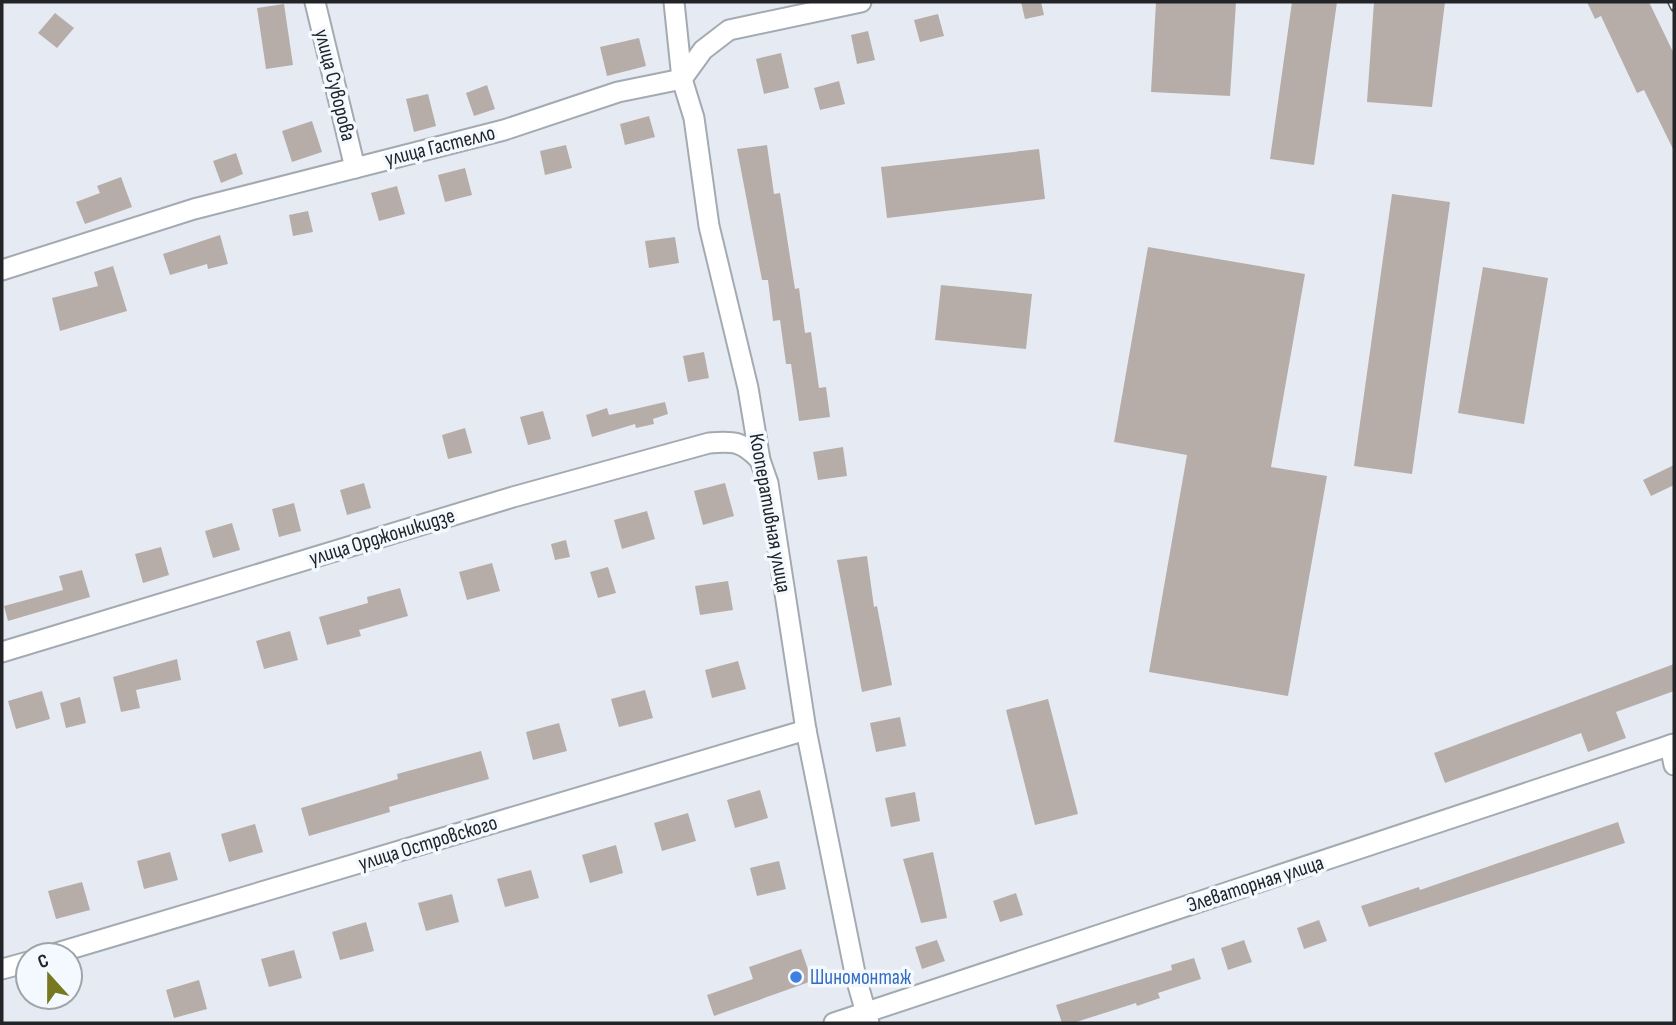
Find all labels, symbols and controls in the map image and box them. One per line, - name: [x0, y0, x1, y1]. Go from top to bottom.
- street label: улица Суворова: [309, 27, 361, 143]
- street label: улица Гастелло: [382, 120, 498, 172]
- street label: Кооперативная улица: [744, 431, 796, 595]
- street label: улица Орджоникидзе: [306, 503, 458, 571]
- street label: улица Островского: [356, 810, 500, 876]
- street label: Элеваторная улица: [1183, 850, 1327, 918]
- north arrow: [14, 941, 84, 1011]
- text: С: [35, 949, 52, 974]
- place label: Шиномонтаж: [810, 965, 912, 990]
- marker: Шиномонтаж: [788, 969, 804, 985]

